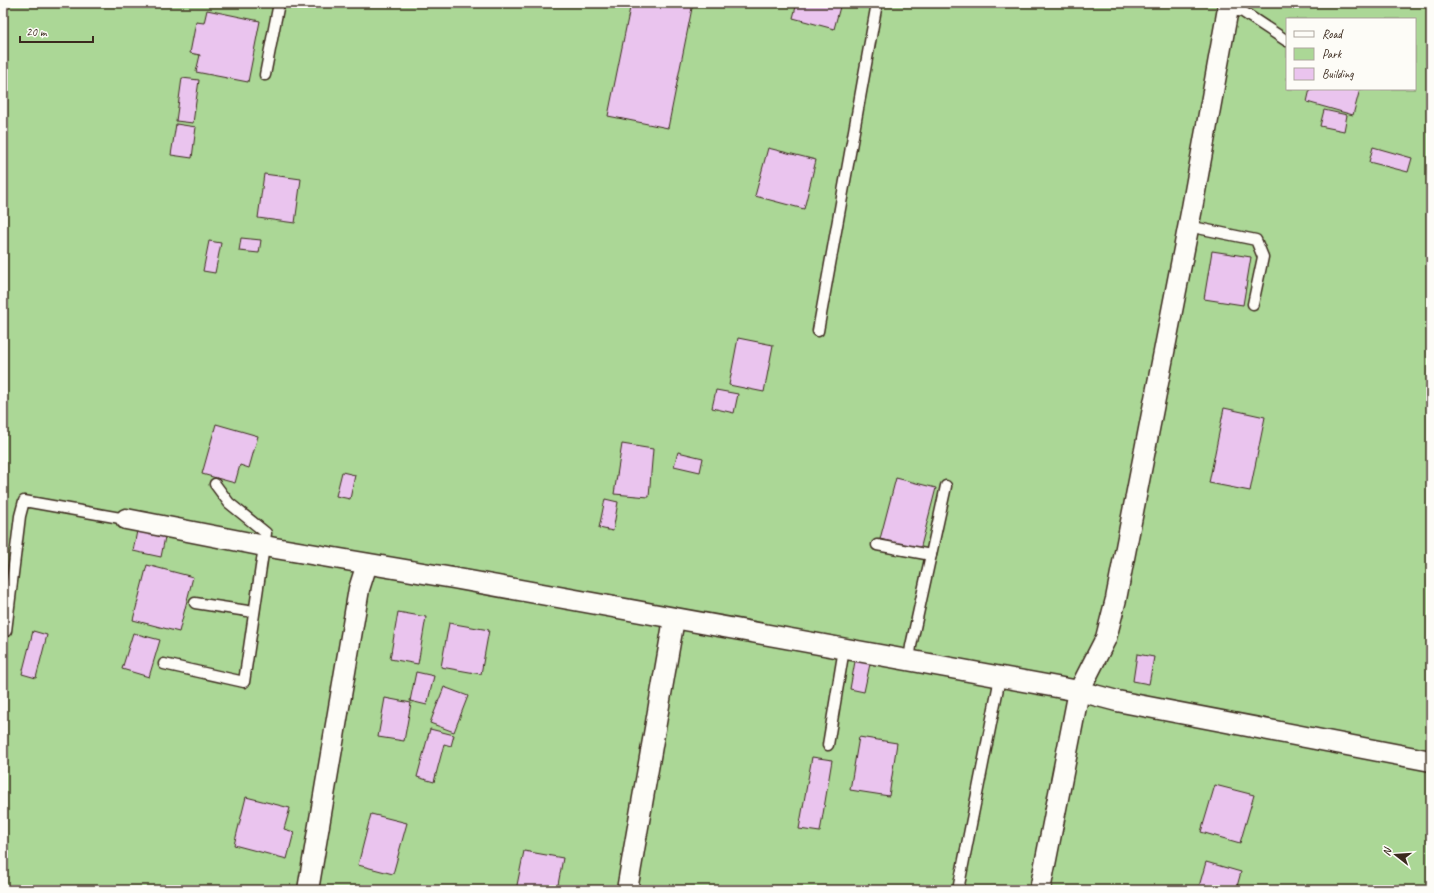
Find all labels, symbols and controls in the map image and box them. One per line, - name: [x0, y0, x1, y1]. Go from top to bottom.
- scale bar: [20, 18, 93, 44]
- legend: [1286, 18, 1416, 90]
- text: 20 m: [26, 24, 48, 40]
- text: Road: [1322, 26, 1344, 42]
- text: Park: [1322, 46, 1343, 62]
- text: Building: [1322, 66, 1354, 82]
- north arrow: [1376, 835, 1416, 875]
- text: N: [1379, 845, 1395, 857]

